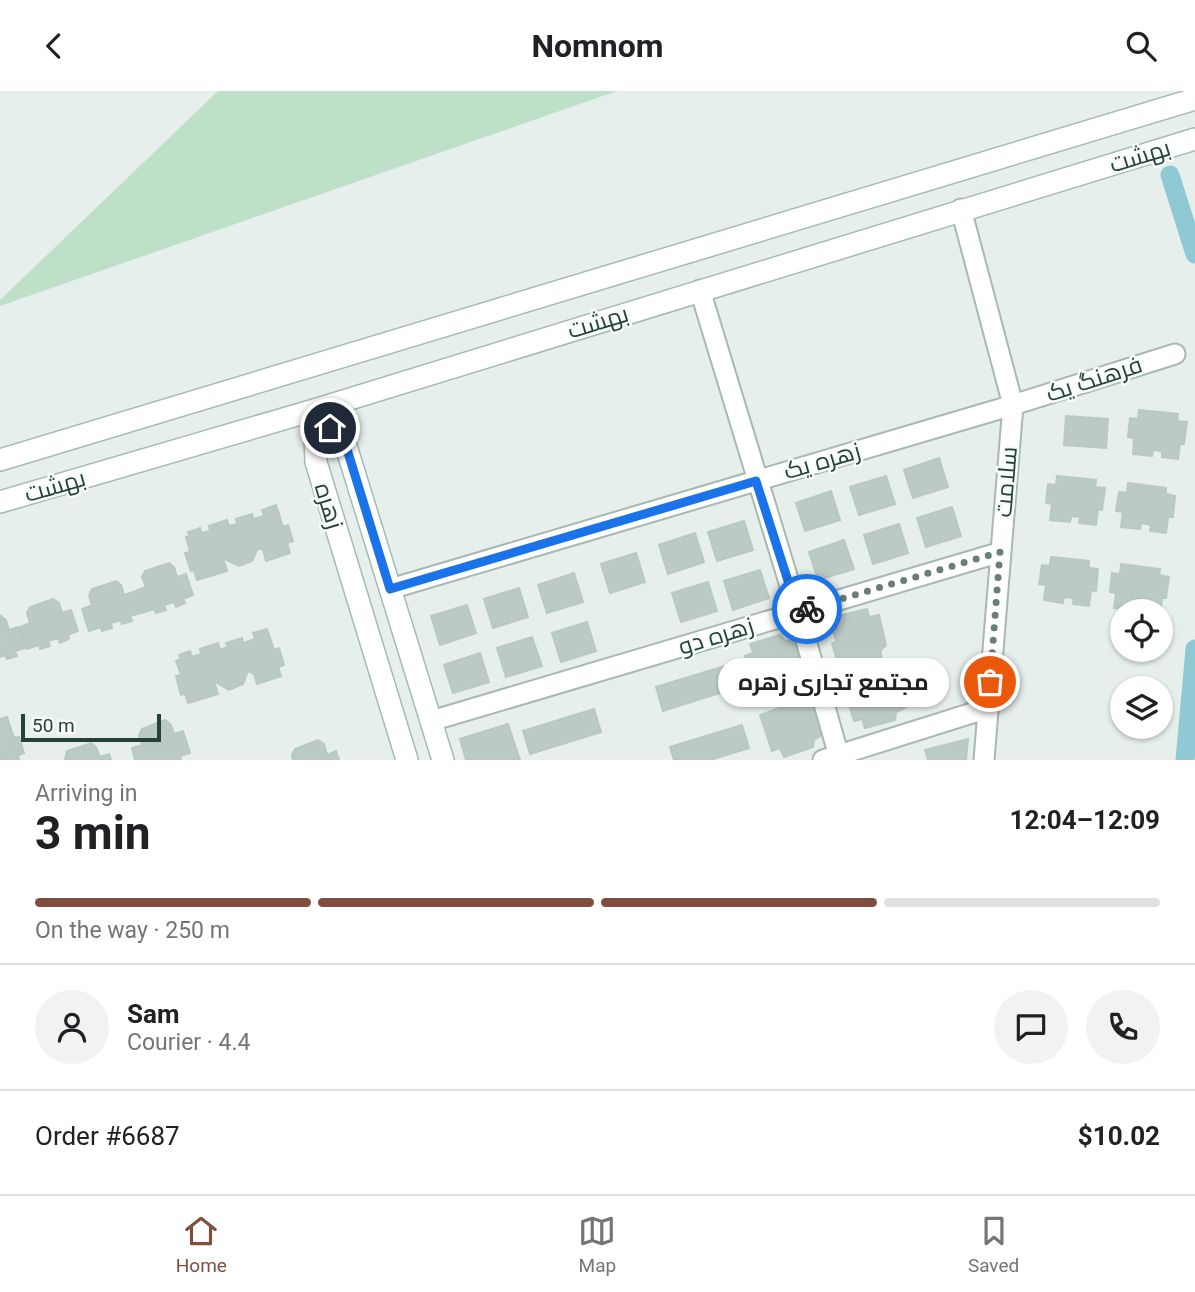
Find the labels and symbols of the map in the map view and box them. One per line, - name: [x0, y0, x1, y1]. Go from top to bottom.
- street label: بهشت: [1106, 133, 1174, 179]
- street label: بهشت: [564, 299, 632, 345]
- street label: فرهنگ یک: [1042, 350, 1146, 408]
- pin: [300, 398, 360, 458]
- street label: زهره یک: [780, 437, 864, 485]
- street label: سلامت: [989, 445, 1023, 519]
- street label: بهشت: [21, 464, 89, 508]
- street label: زهره: [309, 480, 349, 532]
- courier: [772, 574, 842, 644]
- street label: زهره دو: [675, 611, 757, 661]
- pin: [960, 652, 1020, 712]
- callout: مجتمع تجاری زهره: [717, 657, 948, 707]
- scale bar: [21, 711, 161, 743]

